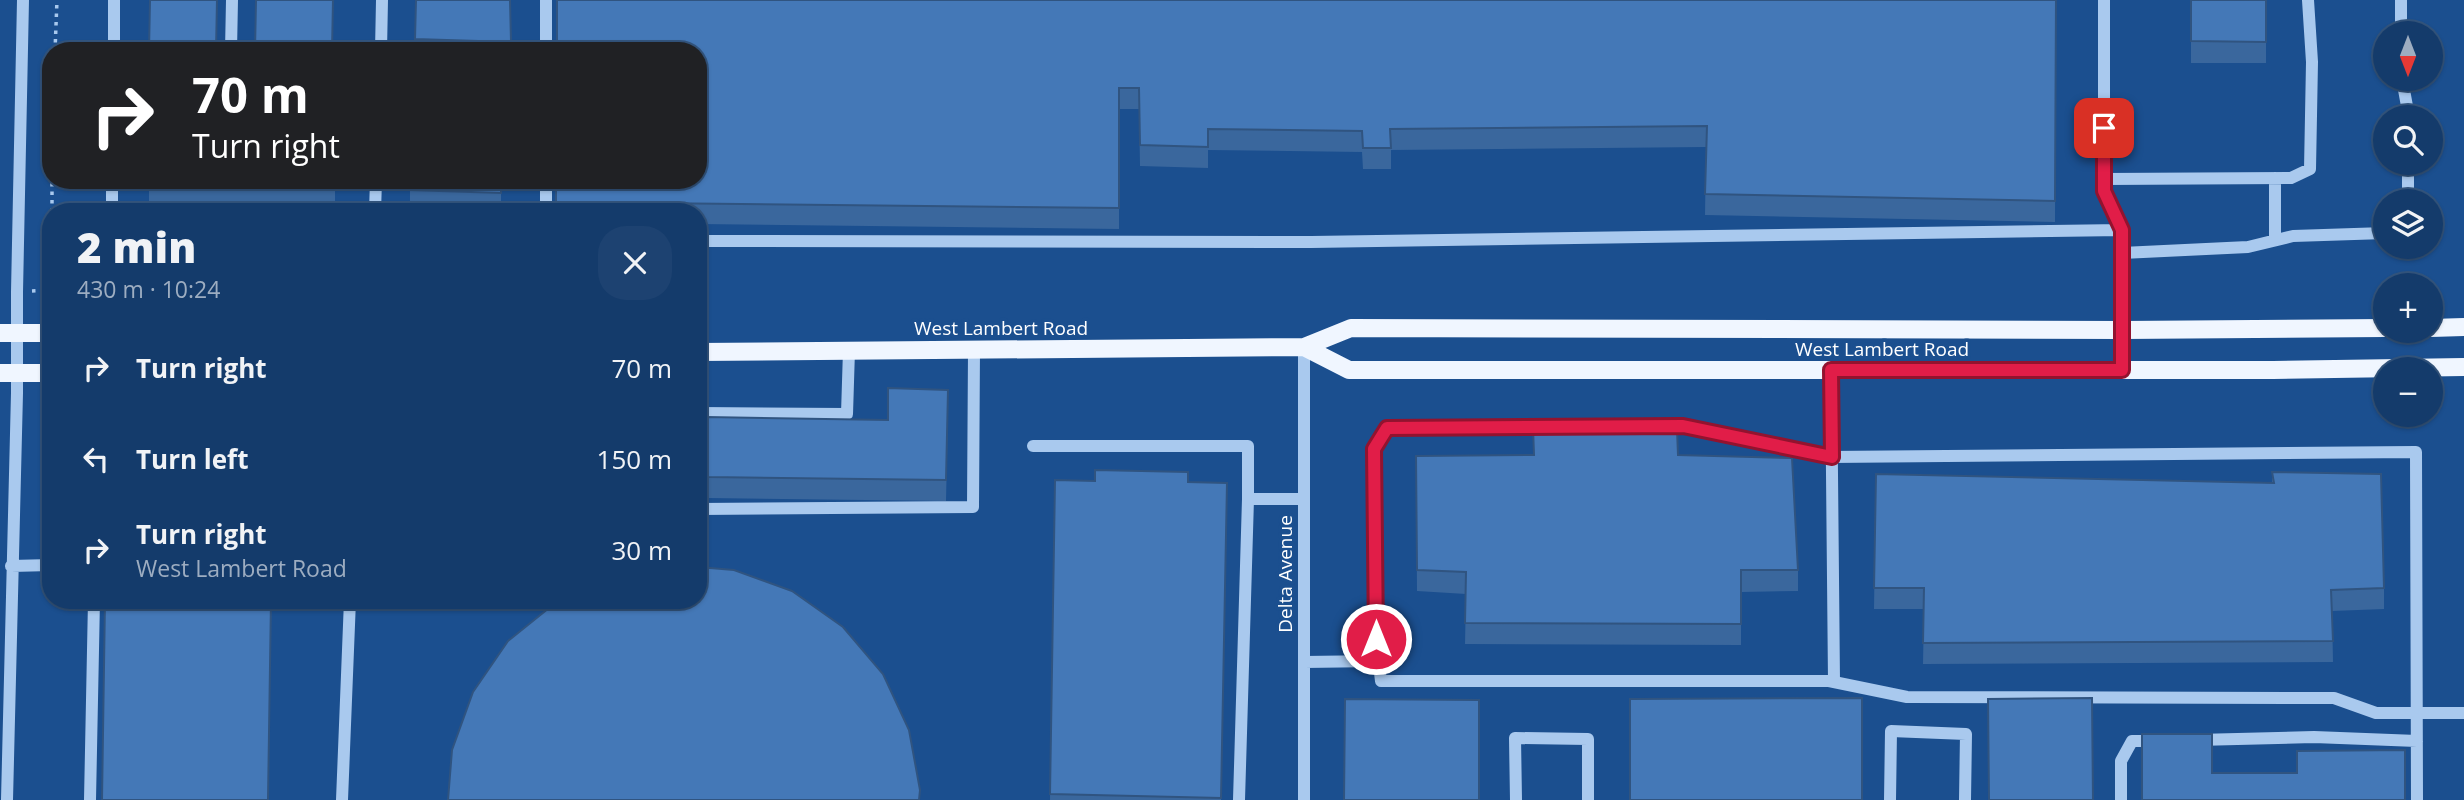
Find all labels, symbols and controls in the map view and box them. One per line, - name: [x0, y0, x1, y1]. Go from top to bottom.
- north arrow: [2373, 21, 2443, 91]
- map controls: [2373, 21, 2443, 427]
- text: 70 m: [192, 61, 309, 127]
- icon: right: [77, 70, 168, 161]
- pin: [2074, 98, 2134, 158]
- button: search: [2373, 105, 2443, 175]
- icon: arrive: [2085, 109, 2123, 147]
- text: Turn right: [192, 124, 340, 167]
- button: layers: [2373, 189, 2443, 259]
- text: 2 min: [77, 218, 196, 275]
- button: close: [598, 226, 672, 300]
- text: 430 m · 10:24: [77, 273, 220, 305]
- button: +: [2373, 273, 2443, 343]
- street label: West Lambert Road: [914, 315, 1088, 341]
- street label: West Lambert Road: [1795, 336, 1969, 362]
- icon: right: [77, 349, 115, 387]
- text: Turn right: [136, 350, 267, 386]
- text: 70 m: [611, 350, 672, 386]
- button: −: [2373, 357, 2443, 427]
- icon: left: [77, 440, 115, 478]
- text: Turn left: [136, 441, 248, 477]
- text: 150 m: [597, 441, 672, 477]
- street label: Delta Avenue: [1272, 515, 1298, 633]
- text: Turn right: [136, 516, 267, 552]
- icon: right: [77, 531, 115, 569]
- text: 30 m: [611, 532, 672, 568]
- text: West Lambert Road: [136, 552, 347, 584]
- position arrow: [1339, 602, 1413, 676]

